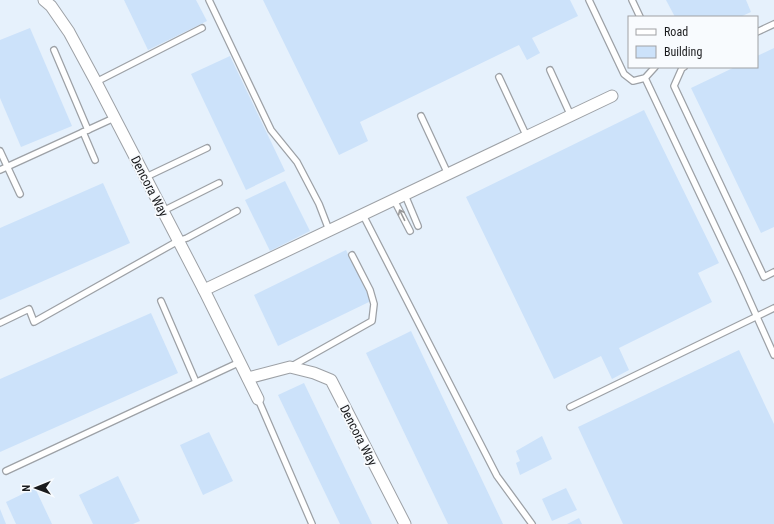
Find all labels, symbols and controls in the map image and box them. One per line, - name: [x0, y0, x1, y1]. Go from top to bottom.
- legend: [628, 16, 758, 68]
- text: Road: [664, 25, 688, 39]
- text: Building: [664, 45, 702, 59]
- street label: Dencora Way: [128, 153, 172, 220]
- one-way arrow: [398, 210, 405, 222]
- street label: Dencora Way: [337, 402, 381, 469]
- north arrow: [16, 468, 56, 508]
- text: N: [20, 484, 33, 492]

